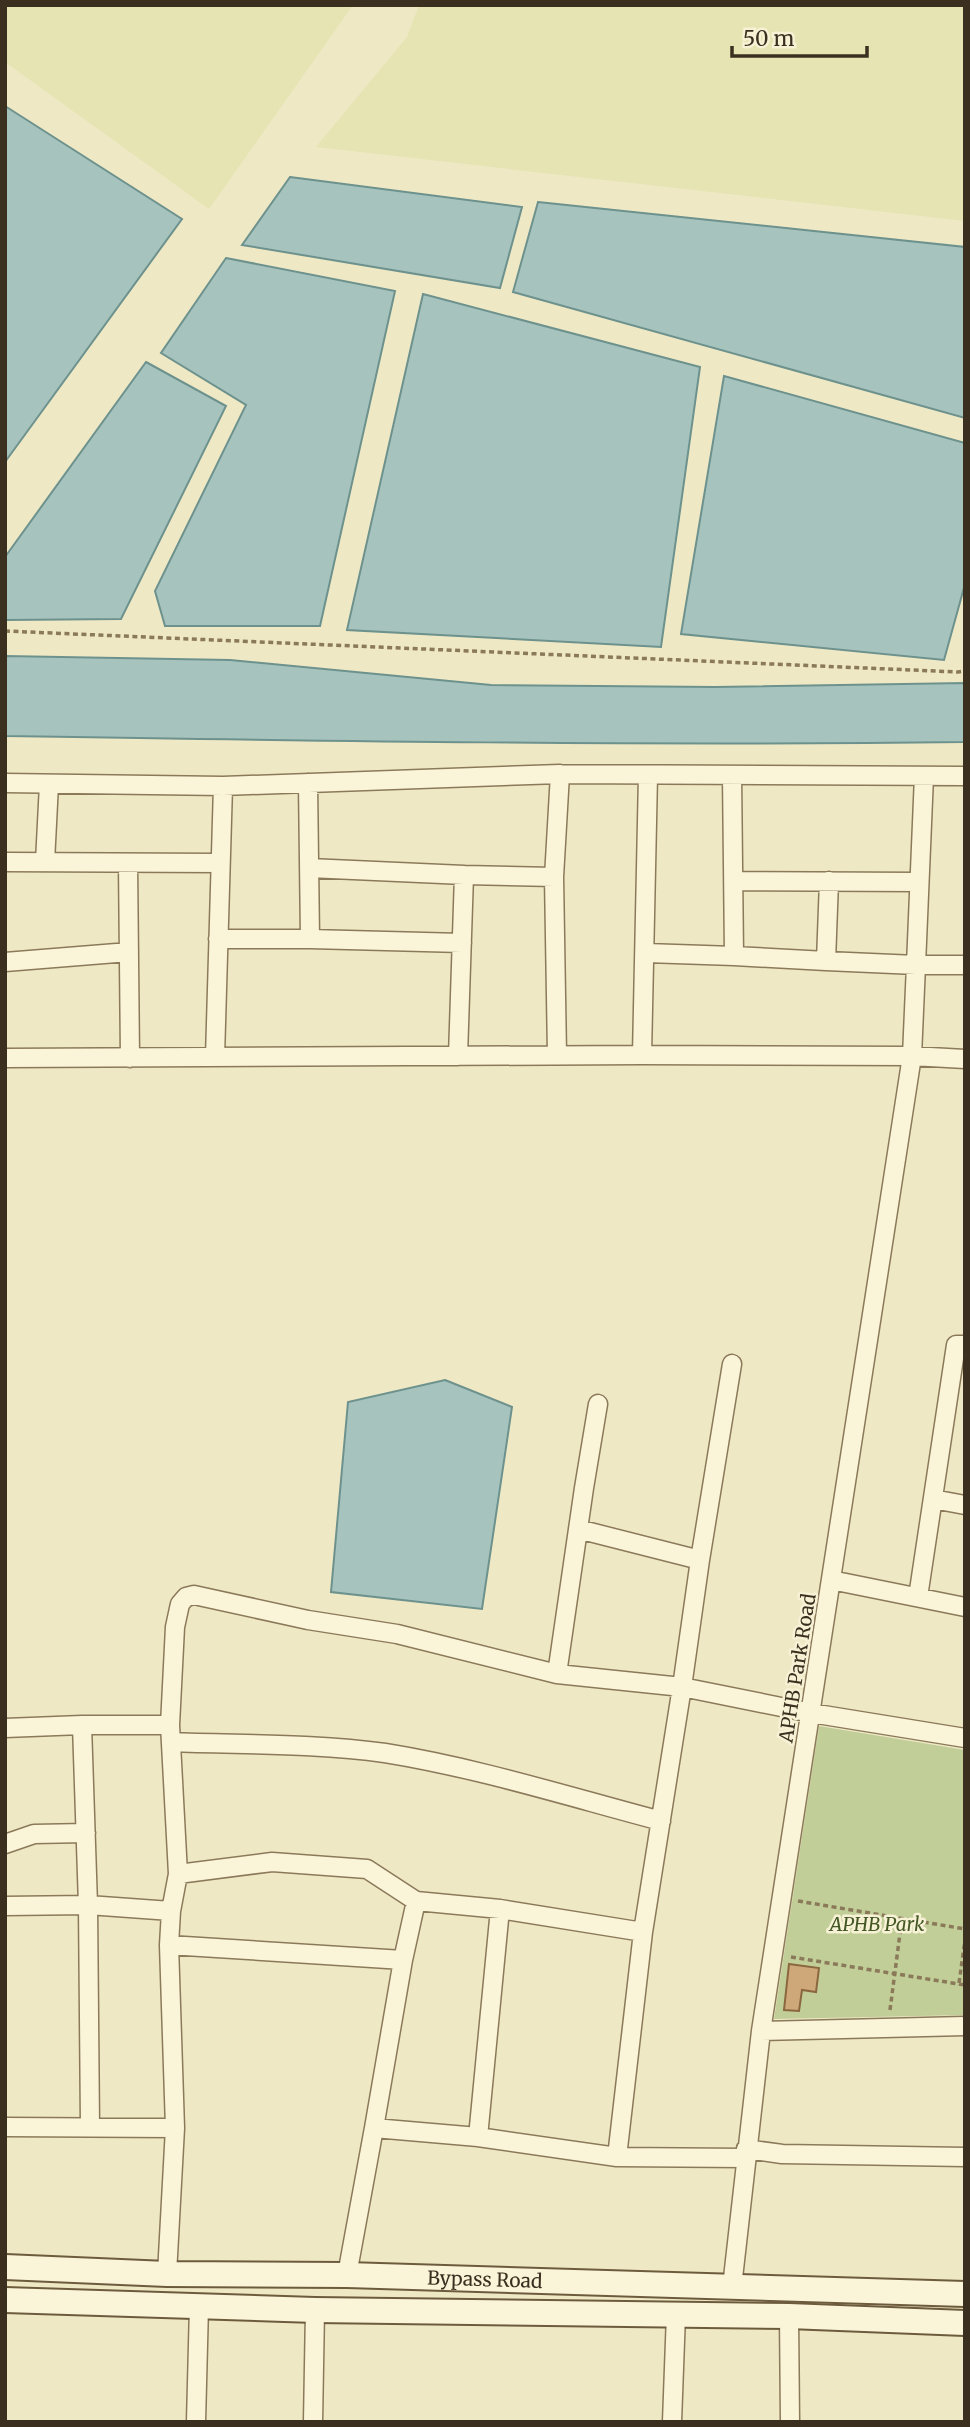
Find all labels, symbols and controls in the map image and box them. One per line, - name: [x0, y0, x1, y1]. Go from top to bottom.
- scale bar: [732, 14, 867, 58]
- text: 50 m: [743, 25, 794, 52]
- street label: APHB Park Road: [773, 1592, 821, 1745]
- park label: APHB Park: [828, 1912, 925, 1936]
- street label: Bypass Road: [427, 2265, 543, 2293]

